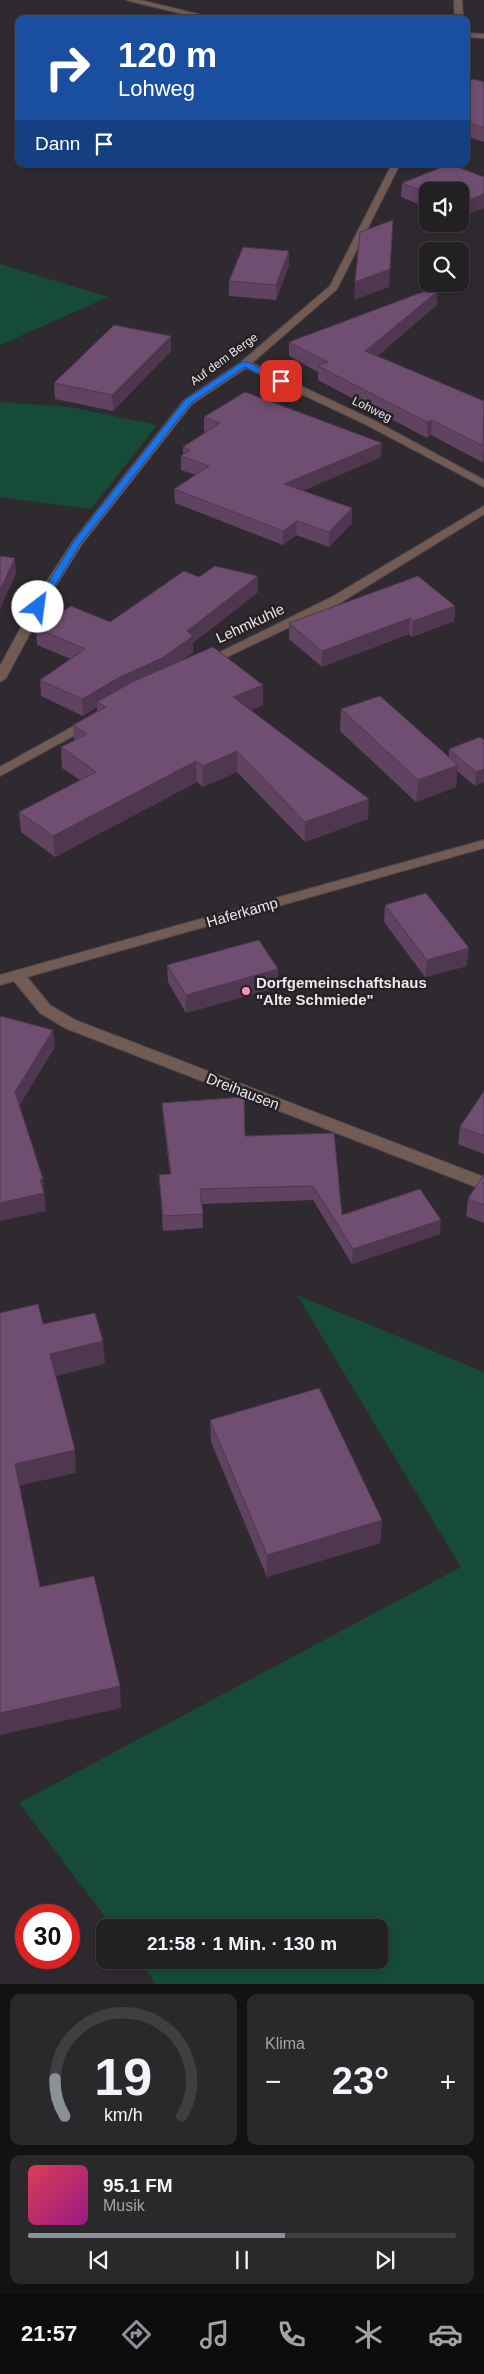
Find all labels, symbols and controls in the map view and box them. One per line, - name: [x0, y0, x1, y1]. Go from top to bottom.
- icon: right: [35, 35, 100, 100]
- text: 120 m: [118, 35, 217, 74]
- text: Lohweg: [118, 76, 195, 101]
- icon: arrive: [90, 130, 118, 158]
- text: Dann: [35, 133, 80, 154]
- map controls: [419, 182, 469, 292]
- button: sound: [419, 182, 469, 232]
- button: search: [419, 242, 469, 292]
- street label: Auf dem Berge: [188, 330, 261, 388]
- pin: [260, 360, 302, 402]
- icon: arrive: [267, 367, 295, 395]
- street label: Lohweg: [350, 393, 394, 425]
- position arrow: [11.0, 580, 63.0, 632]
- street label: Lehmkuhle: [213, 600, 287, 646]
- street label: Haferkamp: [204, 894, 280, 930]
- place label: Dorfgemeinschaftshaus "Alte Schmiede": [256, 974, 427, 1008]
- marker: Dorfgemeinschaftshaus "Alte Schmiede": [240, 985, 252, 997]
- street label: Dreihausen: [204, 1069, 282, 1113]
- speed limit sign: 30: [15, 1904, 80, 1969]
- text: 21:58 · 1 Min. · 130 m: [147, 1933, 337, 1954]
- text: Klima: [265, 2035, 305, 2052]
- text: 19: [95, 2048, 152, 2106]
- text: 23°: [332, 2060, 389, 2102]
- text: −: [265, 2066, 281, 2097]
- text: +: [440, 2066, 456, 2097]
- text: km/h: [104, 2105, 143, 2125]
- text: 95.1 FM: [103, 2175, 173, 2196]
- text: Musik: [103, 2197, 145, 2214]
- icon: previous: [85, 2246, 113, 2274]
- icon: pause: [228, 2246, 256, 2274]
- icon: next: [371, 2246, 399, 2274]
- icon: directions: [119, 2317, 154, 2352]
- icon: music: [197, 2317, 232, 2352]
- icon: phone: [274, 2317, 309, 2352]
- icon: climate: [351, 2317, 386, 2352]
- icon: car: [428, 2317, 463, 2352]
- text: 21:57: [21, 2321, 77, 2346]

